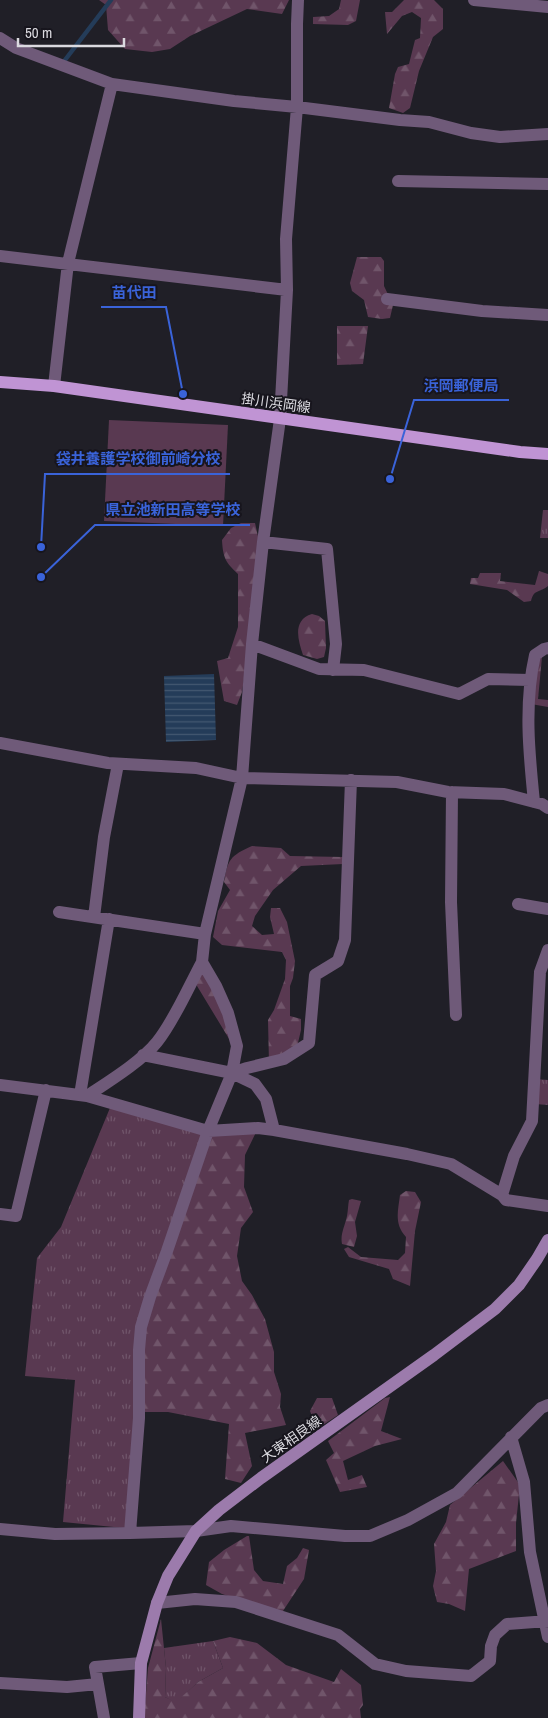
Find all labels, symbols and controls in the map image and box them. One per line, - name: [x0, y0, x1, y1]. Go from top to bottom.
- scale bar: [18, 15, 124, 47]
- text: 50 m: [25, 22, 52, 43]
- callout: 苗代田: [101, 277, 166, 307]
- text: 苗代田: [111, 282, 157, 303]
- callout: 浜岡郵便局: [414, 370, 509, 400]
- text: 浜岡郵便局: [423, 375, 499, 396]
- street label: 掛川浜岡線: [240, 389, 312, 417]
- callout: 袋井養護学校御前崎分校: [45, 444, 230, 474]
- text: 袋井養護学校御前崎分校: [55, 448, 221, 469]
- callout: 県立池新田高等学校: [95, 495, 250, 525]
- text: 県立池新田高等学校: [105, 499, 241, 520]
- street label: 大東相良線: [257, 1412, 325, 1466]

